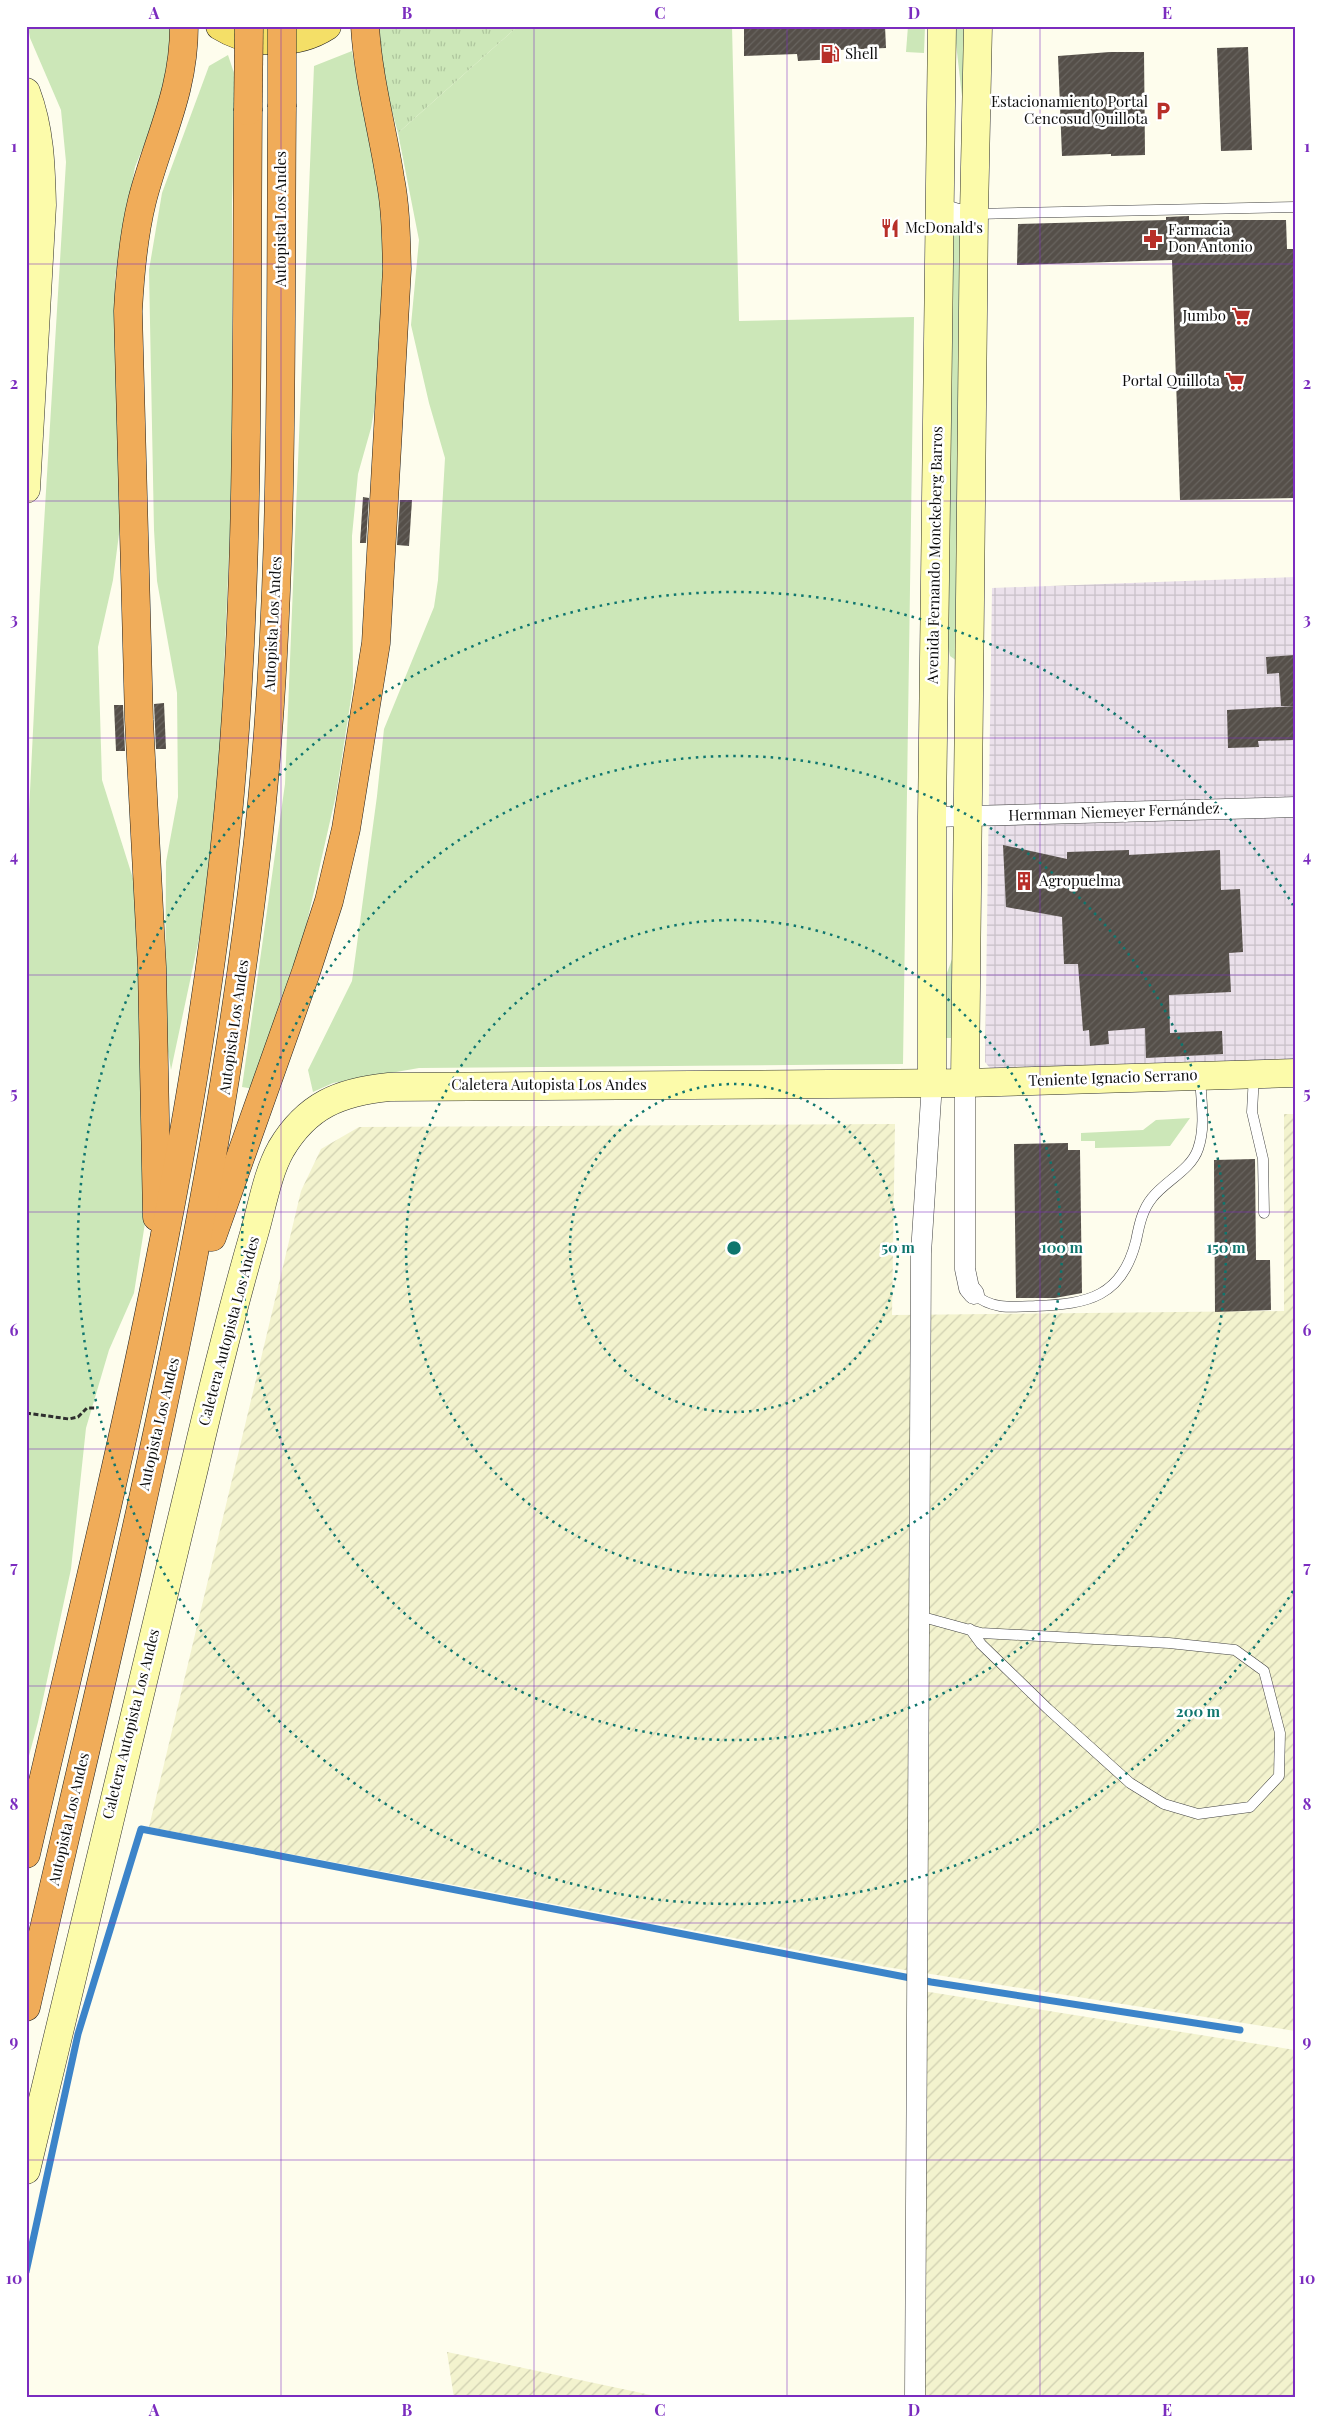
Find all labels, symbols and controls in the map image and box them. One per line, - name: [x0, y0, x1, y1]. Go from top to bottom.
- text: A: [148, 2, 160, 23]
- text: B: [402, 2, 413, 23]
- text: C: [654, 2, 666, 23]
- text: D: [908, 2, 920, 23]
- text: E: [1162, 2, 1172, 23]
- fuel station icon: Shell: [819, 43, 841, 65]
- place label: Shell: [845, 43, 878, 63]
- place label: Estacionamiento Portal Cencosud Quillota: [991, 91, 1149, 128]
- parking icon: Estacionamiento Portal Cencosud Quillota: [1152, 100, 1174, 122]
- text: 1: [11, 135, 17, 156]
- text: 1: [1304, 135, 1310, 156]
- street label: Autopista Los Andes: [270, 151, 290, 288]
- restaurant icon: McDonald's: [879, 217, 901, 239]
- place label: McDonald's: [905, 217, 983, 237]
- place label: Farmacia Don Antonio: [1168, 219, 1253, 256]
- pharmacy icon: Farmacia Don Antonio: [1142, 228, 1164, 250]
- place label: Jumbo: [1182, 305, 1226, 325]
- supermarket icon: Jumbo: [1230, 305, 1252, 327]
- place label: Portal Quillota: [1122, 370, 1221, 390]
- supermarket icon: Portal Quillota: [1224, 370, 1246, 392]
- text: 2: [10, 372, 18, 393]
- text: 2: [1303, 372, 1311, 393]
- street label: Avenida Fernando Monckeberg Barros: [922, 426, 946, 685]
- street label: Autopista Los Andes: [258, 556, 286, 693]
- text: 3: [10, 608, 18, 629]
- text: 3: [1303, 608, 1311, 629]
- street label: Hermman Niemeyer Fernández: [1008, 797, 1220, 825]
- text: 4: [10, 845, 18, 866]
- text: 4: [1303, 845, 1311, 866]
- building icon: Agropuelma: [1013, 870, 1035, 892]
- place label: Agropuelma: [1038, 870, 1122, 890]
- street label: Autopista Los Andes: [214, 958, 252, 1096]
- street label: Teniente Ignacio Serrano: [1028, 1064, 1198, 1090]
- street label: Caletera Autopista Los Andes: [451, 1074, 647, 1094]
- text: 5: [10, 1082, 18, 1103]
- text: 5: [1303, 1082, 1311, 1103]
- street label: Caletera Autopista Los Andes: [193, 1234, 263, 1428]
- text: 50 m: [881, 1237, 915, 1257]
- text: 100 m: [1041, 1237, 1084, 1257]
- text: 150 m: [1206, 1237, 1246, 1257]
- centre of rings: [725, 1239, 743, 1257]
- text: 6: [10, 1319, 19, 1340]
- text: 6: [1303, 1319, 1312, 1340]
- street label: Autopista Los Andes: [133, 1355, 183, 1493]
- text: 7: [10, 1556, 18, 1577]
- text: 7: [1303, 1556, 1311, 1577]
- street label: Caletera Autopista Los Andes: [97, 1627, 163, 1821]
- text: 200 m: [1176, 1701, 1221, 1721]
- street label: Autopista Los Andes: [43, 1750, 93, 1888]
- text: 8: [10, 1793, 19, 1814]
- text: 8: [1303, 1793, 1312, 1814]
- text: 9: [10, 2030, 19, 2051]
- text: 9: [1303, 2030, 1312, 2051]
- text: 10: [6, 2267, 22, 2288]
- text: 10: [1299, 2267, 1315, 2288]
- text: A: [148, 2399, 160, 2420]
- text: B: [402, 2399, 413, 2420]
- text: C: [654, 2399, 666, 2420]
- text: D: [908, 2399, 920, 2420]
- text: E: [1162, 2399, 1172, 2420]

